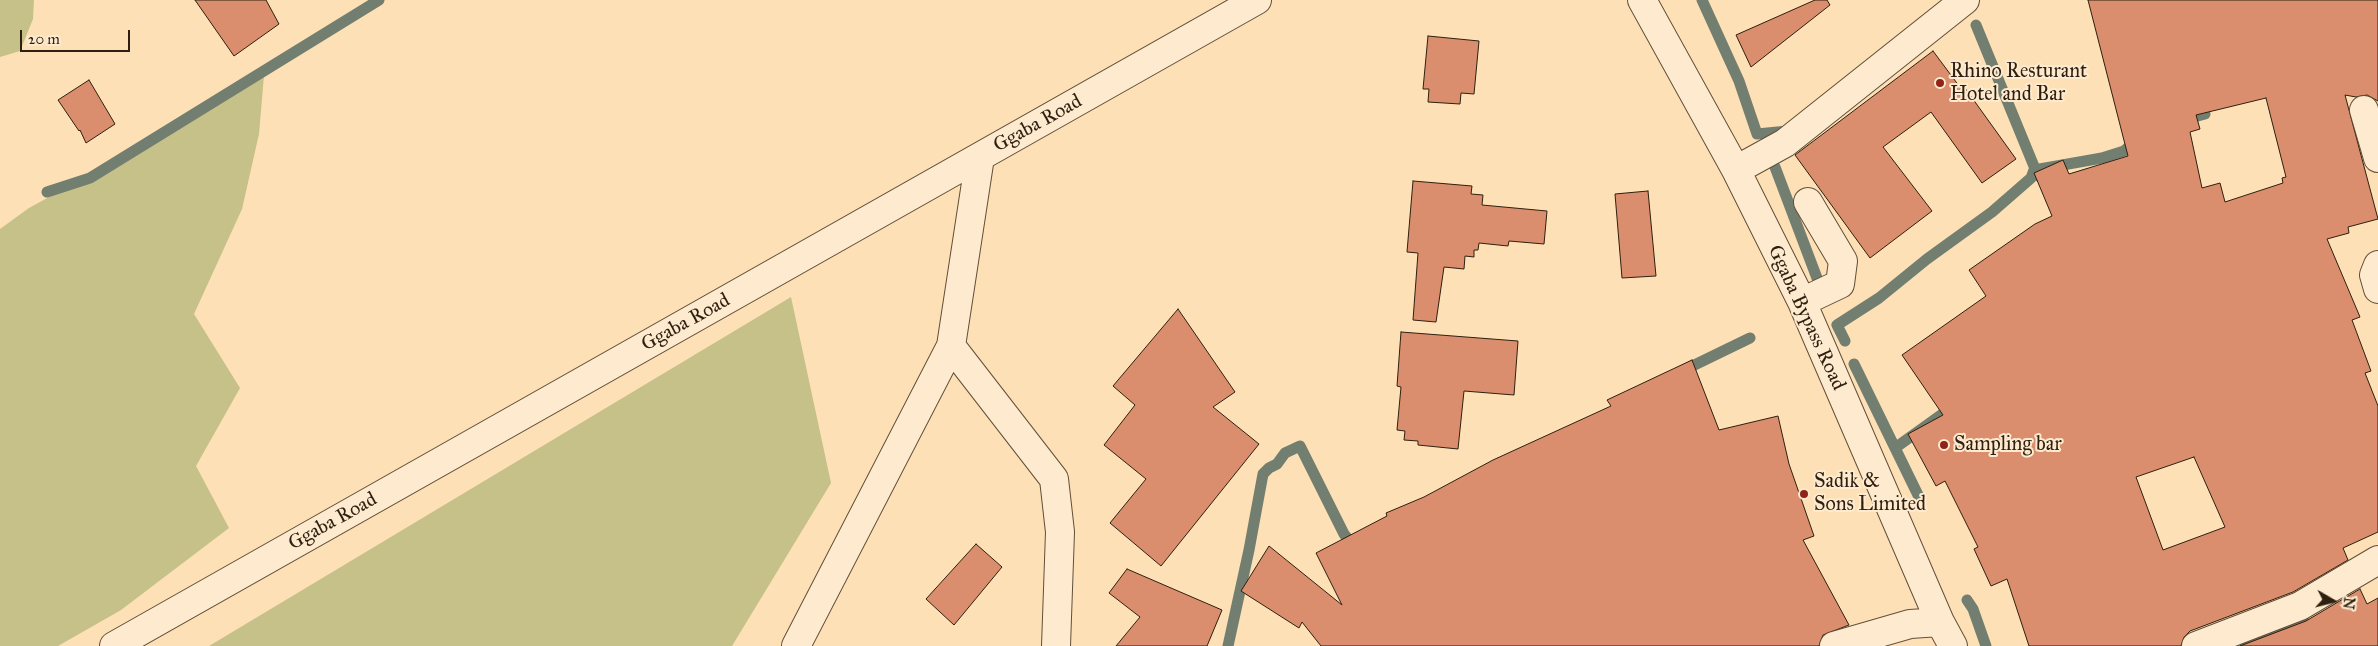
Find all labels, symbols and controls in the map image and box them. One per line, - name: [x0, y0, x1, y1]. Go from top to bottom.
- scale bar: [22, 20, 132, 52]
- text: 20 m: [28, 30, 60, 48]
- place label: Rhino Resturant Hotel and Bar: [1950, 60, 2087, 107]
- marker: Rhino Resturant Hotel and Bar: [1934, 77, 1946, 89]
- street label: Ggaba Road: [990, 90, 1086, 158]
- street label: Ggaba Bypass Road: [1762, 242, 1850, 394]
- street label: Ggaba Road: [638, 289, 734, 357]
- place label: Sampling bar: [1954, 433, 2062, 457]
- marker: Sampling bar: [1938, 439, 1950, 451]
- place label: Sadik & Sons Limited: [1814, 470, 1926, 517]
- street label: Ggaba Road: [285, 488, 381, 556]
- marker: Sadik & Sons Limited: [1798, 488, 1810, 500]
- north arrow: [2308, 576, 2358, 626]
- text: N: [2339, 596, 2358, 610]

